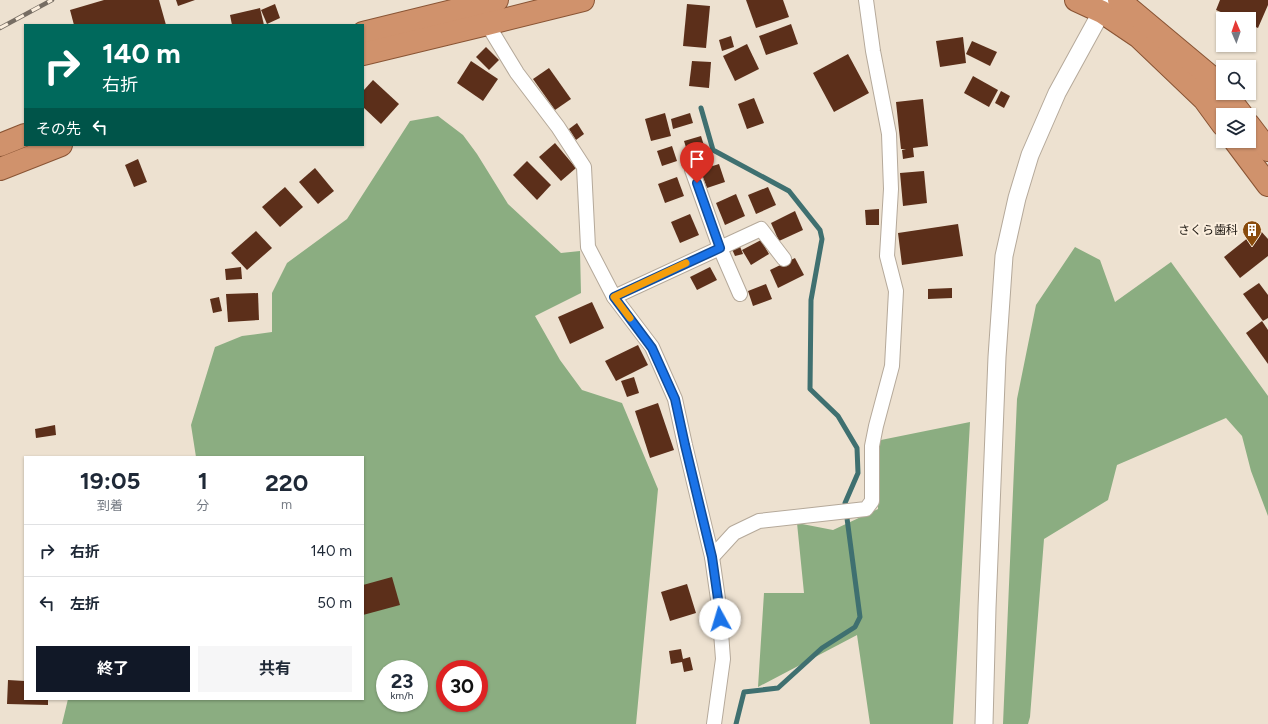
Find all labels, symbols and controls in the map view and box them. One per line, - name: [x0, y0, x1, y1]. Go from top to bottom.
- north arrow: [1216, 12, 1256, 52]
- map controls: [1216, 12, 1256, 148]
- text: 140 m: [102, 36, 181, 70]
- icon: right: [36, 40, 88, 92]
- button: search: [1216, 60, 1256, 100]
- text: 右折: [102, 74, 138, 96]
- button: layers: [1216, 108, 1256, 148]
- icon: left: [89, 116, 111, 138]
- text: その先: [36, 120, 81, 138]
- pin: [680, 142, 714, 183]
- icon: arrive: [686, 148, 708, 170]
- building icon: さくら歯科: [1241, 219, 1263, 247]
- place label: さくら歯科: [1178, 223, 1238, 237]
- text: 19:05: [80, 466, 140, 495]
- text: 1: [198, 466, 208, 495]
- text: 220: [265, 468, 308, 497]
- text: m: [281, 497, 292, 512]
- text: 到着: [97, 498, 123, 513]
- text: 分: [196, 498, 209, 513]
- icon: right: [36, 540, 58, 562]
- text: 140 m: [310, 542, 352, 560]
- text: 右折: [70, 543, 100, 561]
- icon: left: [36, 592, 58, 614]
- text: 50 m: [317, 594, 352, 612]
- text: 左折: [70, 595, 100, 613]
- position arrow: [699, 598, 741, 640]
- button: 終了: [36, 646, 190, 692]
- button: 共有: [198, 646, 352, 692]
- speed limit sign: 30: [436, 660, 488, 712]
- text: 23: [391, 669, 413, 693]
- text: km/h: [391, 689, 413, 702]

